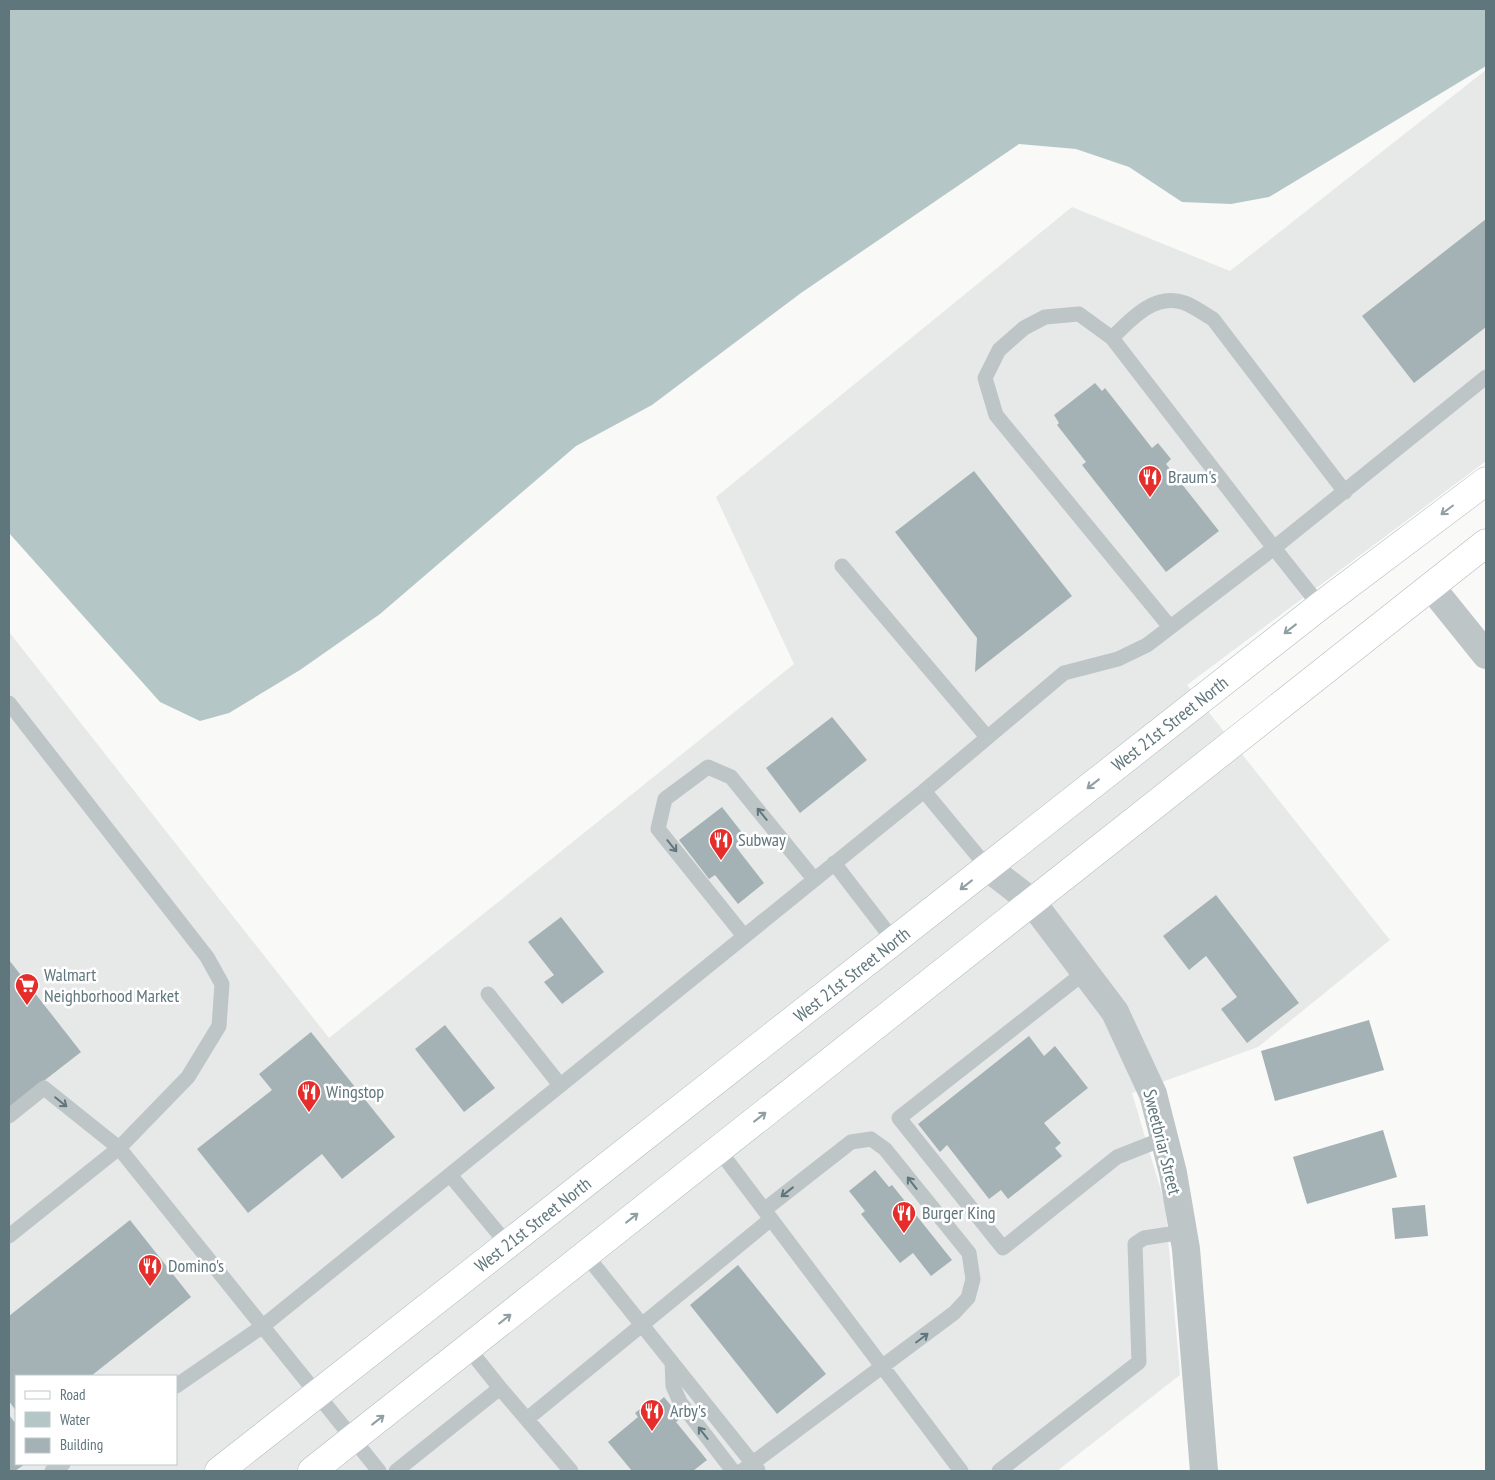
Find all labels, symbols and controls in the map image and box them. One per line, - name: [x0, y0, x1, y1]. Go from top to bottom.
- restaurant icon: Braum's: [1137, 464, 1163, 498]
- place label: Braum's: [1168, 465, 1217, 488]
- one-way arrow: [1441, 504, 1454, 515]
- one-way arrow: [1284, 624, 1297, 635]
- street label: West 21st Street North: [1107, 671, 1233, 776]
- one-way arrow: [1087, 778, 1100, 789]
- one-way arrow: [756, 808, 767, 821]
- restaurant icon: Subway: [708, 827, 734, 861]
- place label: Subway: [738, 828, 786, 851]
- one-way arrow: [666, 839, 677, 852]
- one-way arrow: [960, 879, 973, 890]
- street label: West 21st Street North: [789, 922, 915, 1027]
- place label: Walmart Neighborhood Market: [44, 963, 179, 1007]
- supermarket icon: Walmart Neighborhood Market: [14, 972, 40, 1006]
- restaurant icon: Wingstop: [296, 1079, 322, 1113]
- place label: Wingstop: [326, 1080, 384, 1103]
- street label: Sweetbriar Street: [1138, 1087, 1187, 1197]
- one-way arrow: [54, 1096, 67, 1107]
- one-way arrow: [753, 1112, 766, 1123]
- street label: West 21st Street North: [470, 1172, 596, 1277]
- one-way arrow: [907, 1177, 918, 1190]
- one-way arrow: [781, 1187, 794, 1198]
- restaurant icon: Burger King: [891, 1200, 917, 1234]
- place label: Burger King: [922, 1201, 996, 1224]
- one-way arrow: [626, 1213, 639, 1224]
- restaurant icon: Domino's: [137, 1253, 163, 1287]
- place label: Domino's: [168, 1254, 224, 1277]
- one-way arrow: [498, 1313, 511, 1324]
- one-way arrow: [915, 1332, 928, 1343]
- legend: [15, 1375, 178, 1465]
- text: Road: [60, 1385, 86, 1404]
- restaurant icon: Arby's: [639, 1398, 665, 1432]
- place label: Arby's: [670, 1399, 706, 1422]
- text: Water: [60, 1410, 91, 1429]
- one-way arrow: [371, 1414, 384, 1425]
- one-way arrow: [698, 1427, 709, 1440]
- text: Building: [60, 1435, 103, 1454]

